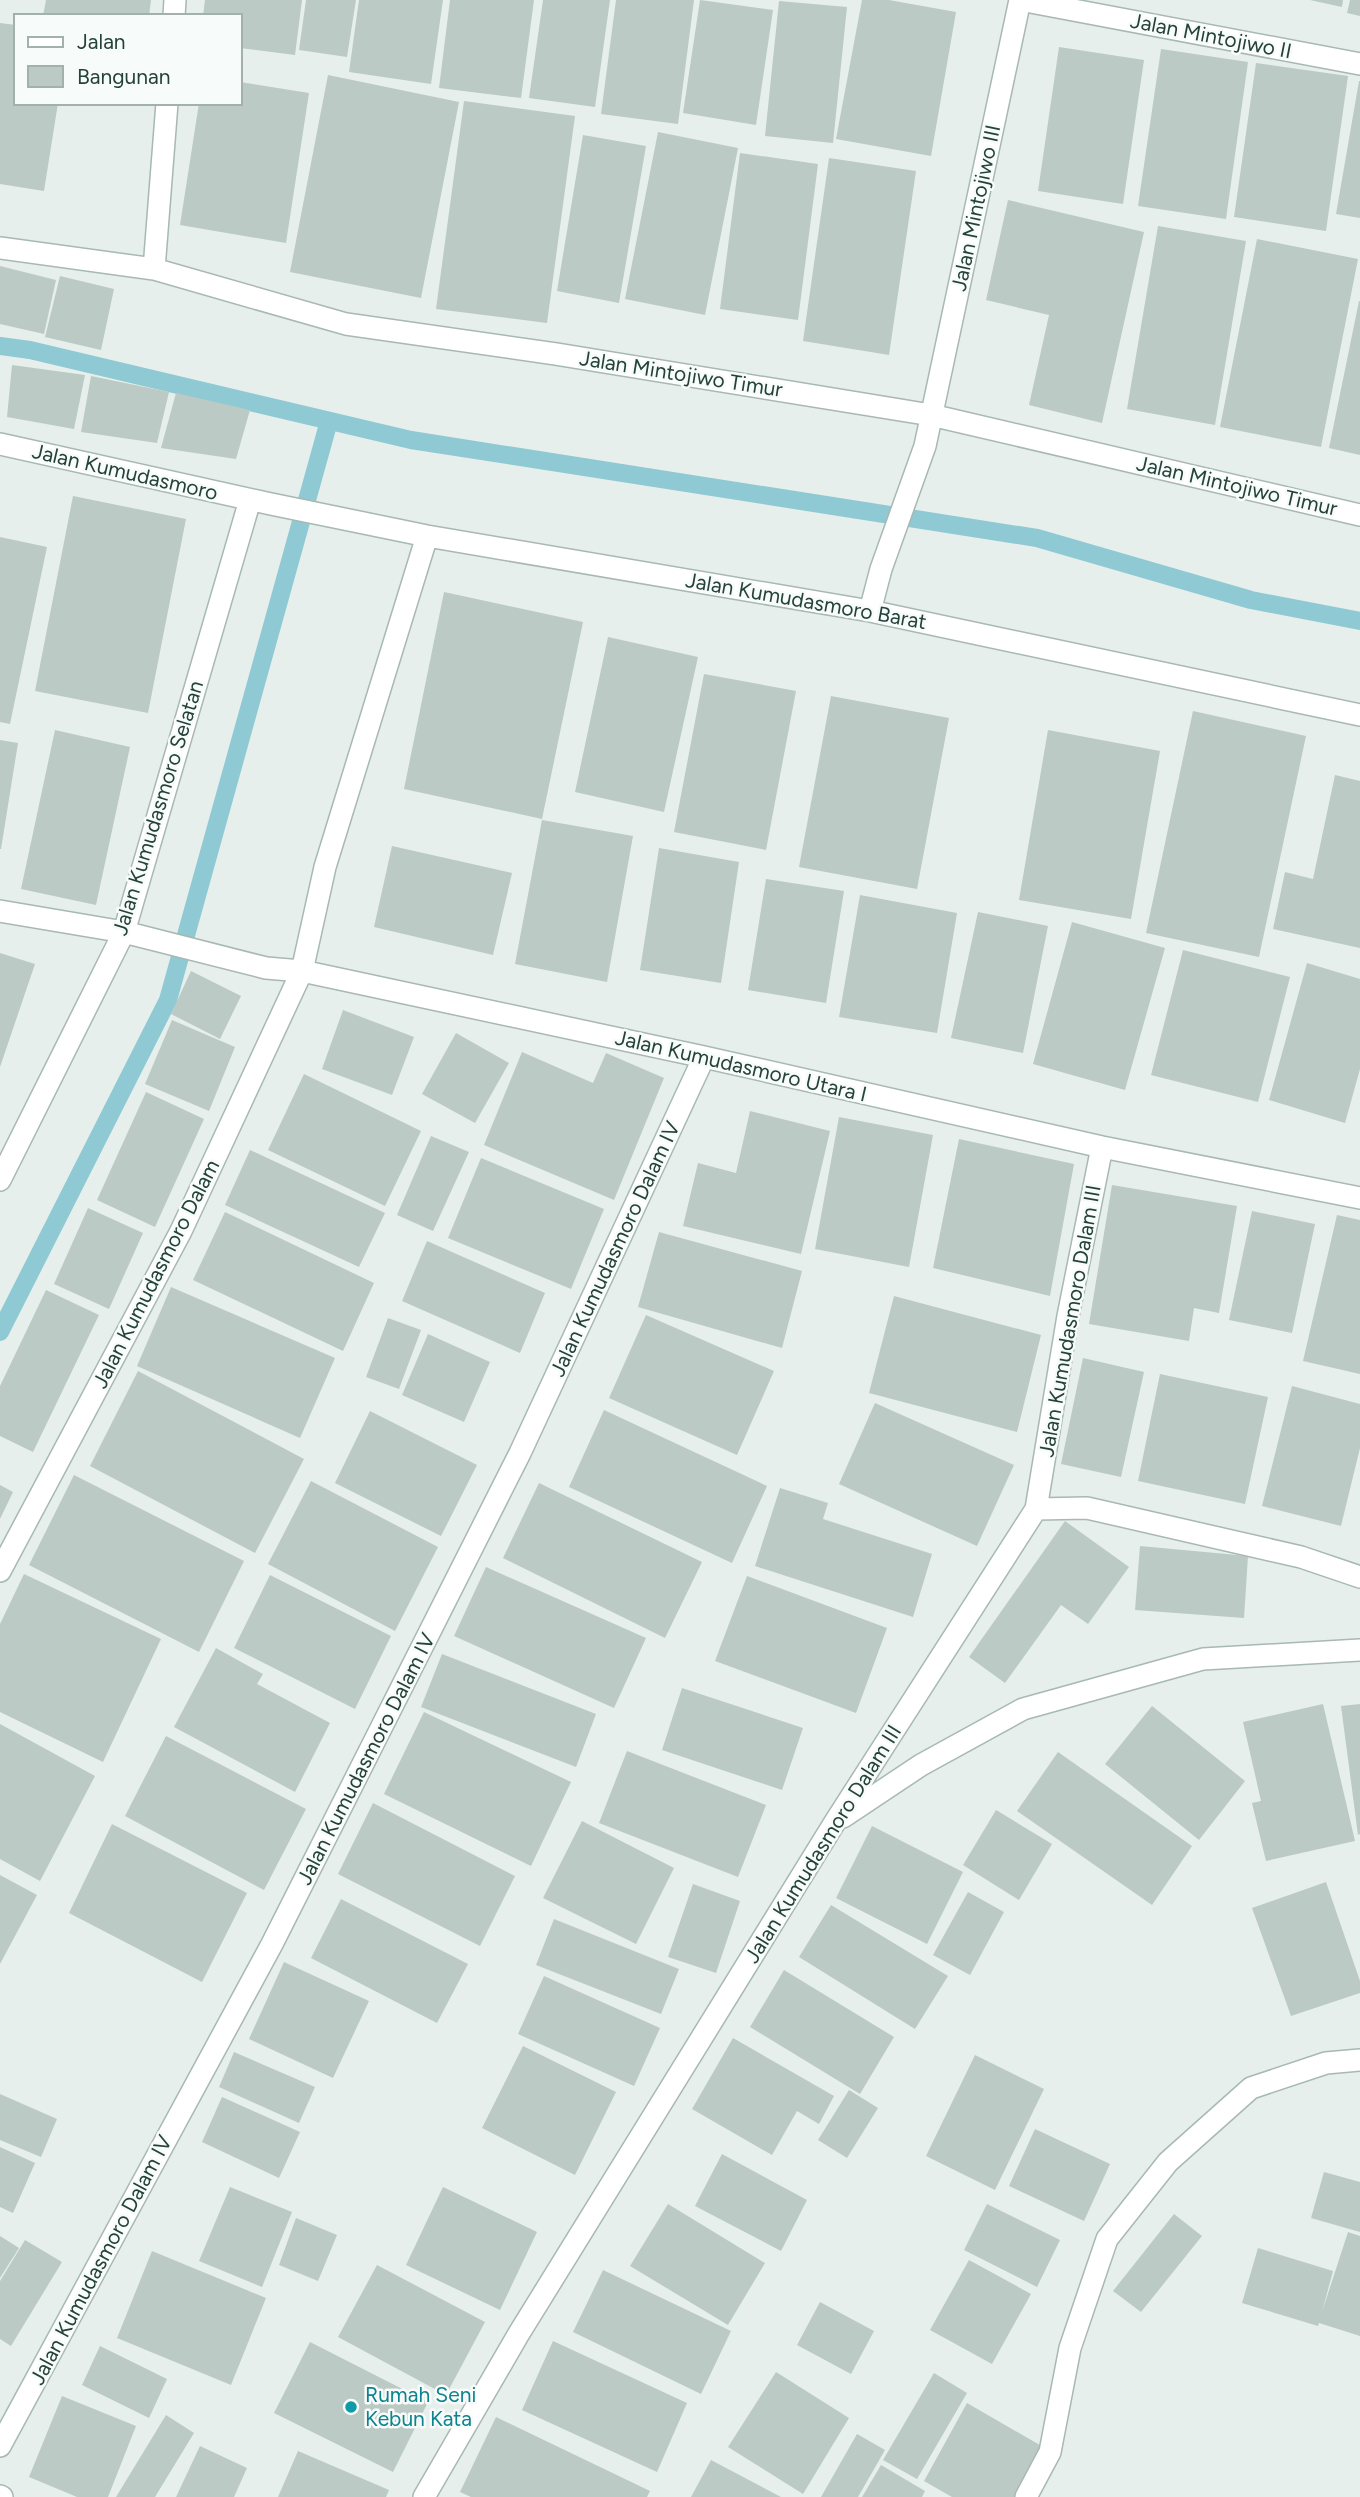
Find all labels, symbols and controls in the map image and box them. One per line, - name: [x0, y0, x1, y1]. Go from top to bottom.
- street label: Jalan Mintojiwo II: [1128, 8, 1294, 63]
- legend: [14, 14, 242, 105]
- text: Jalan: [77, 29, 126, 54]
- text: Bangunan: [77, 64, 170, 89]
- street label: Jalan Mintojiwo III: [946, 122, 1005, 293]
- street label: Jalan Mintojiwo Timur: [578, 345, 784, 402]
- street label: Jalan Kumudasmoro: [30, 438, 220, 505]
- street label: Jalan Mintojiwo Timur: [1134, 450, 1340, 521]
- street label: Jalan Kumudasmoro Barat: [684, 567, 929, 634]
- street label: Jalan Kumudasmoro Selatan: [107, 677, 208, 938]
- street label: Jalan Kumudasmoro Utara I: [613, 1024, 869, 1107]
- street label: Jalan Kumudasmoro Dalam IV: [544, 1117, 685, 1380]
- street label: Jalan Kumudasmoro Dalam: [87, 1155, 224, 1392]
- street label: Jalan Kumudasmoro Dalam III: [1033, 1183, 1106, 1459]
- street label: Jalan Kumudasmoro Dalam IV: [291, 1628, 440, 1889]
- street label: Jalan Kumudasmoro Dalam III: [739, 1720, 906, 1967]
- street label: Jalan Kumudasmoro Dalam IV: [24, 2130, 177, 2389]
- place label: Rumah Seni Kebun Kata: [365, 2382, 476, 2431]
- marker: Rumah Seni Kebun Kata: [343, 2399, 359, 2415]

